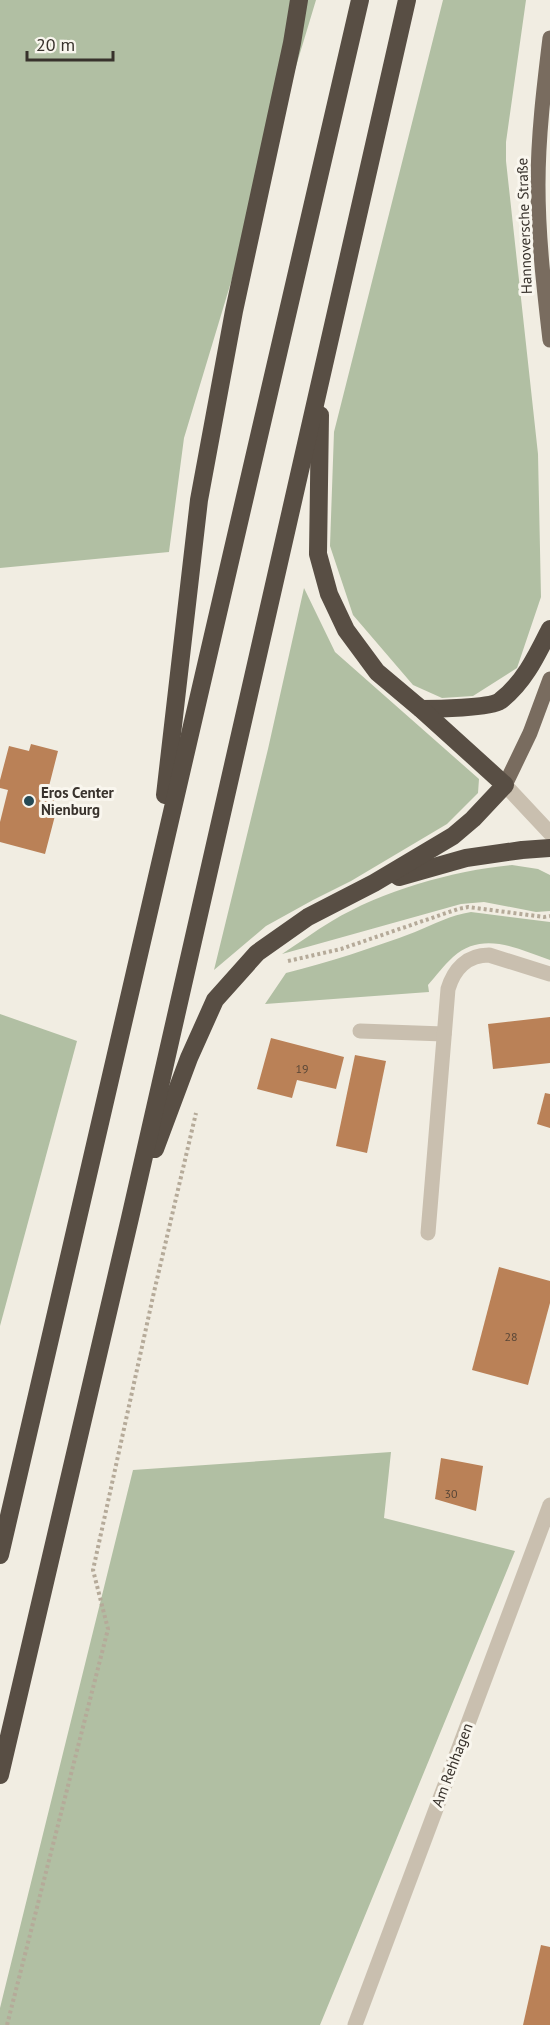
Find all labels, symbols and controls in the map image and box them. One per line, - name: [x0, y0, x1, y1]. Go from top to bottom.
- scale bar: [27, 24, 112, 62]
- text: 20 m: [36, 33, 75, 56]
- street label: Hannoversche Straße: [512, 157, 536, 295]
- place label: Eros Center Nienburg: [41, 783, 115, 819]
- marker: Eros Center Nienburg: [22, 794, 36, 808]
- house number: 19: [295, 1061, 309, 1076]
- house number: 28: [504, 1329, 518, 1344]
- house number: 30: [444, 1486, 458, 1501]
- street label: Am Rehhagen: [427, 1720, 477, 1810]

